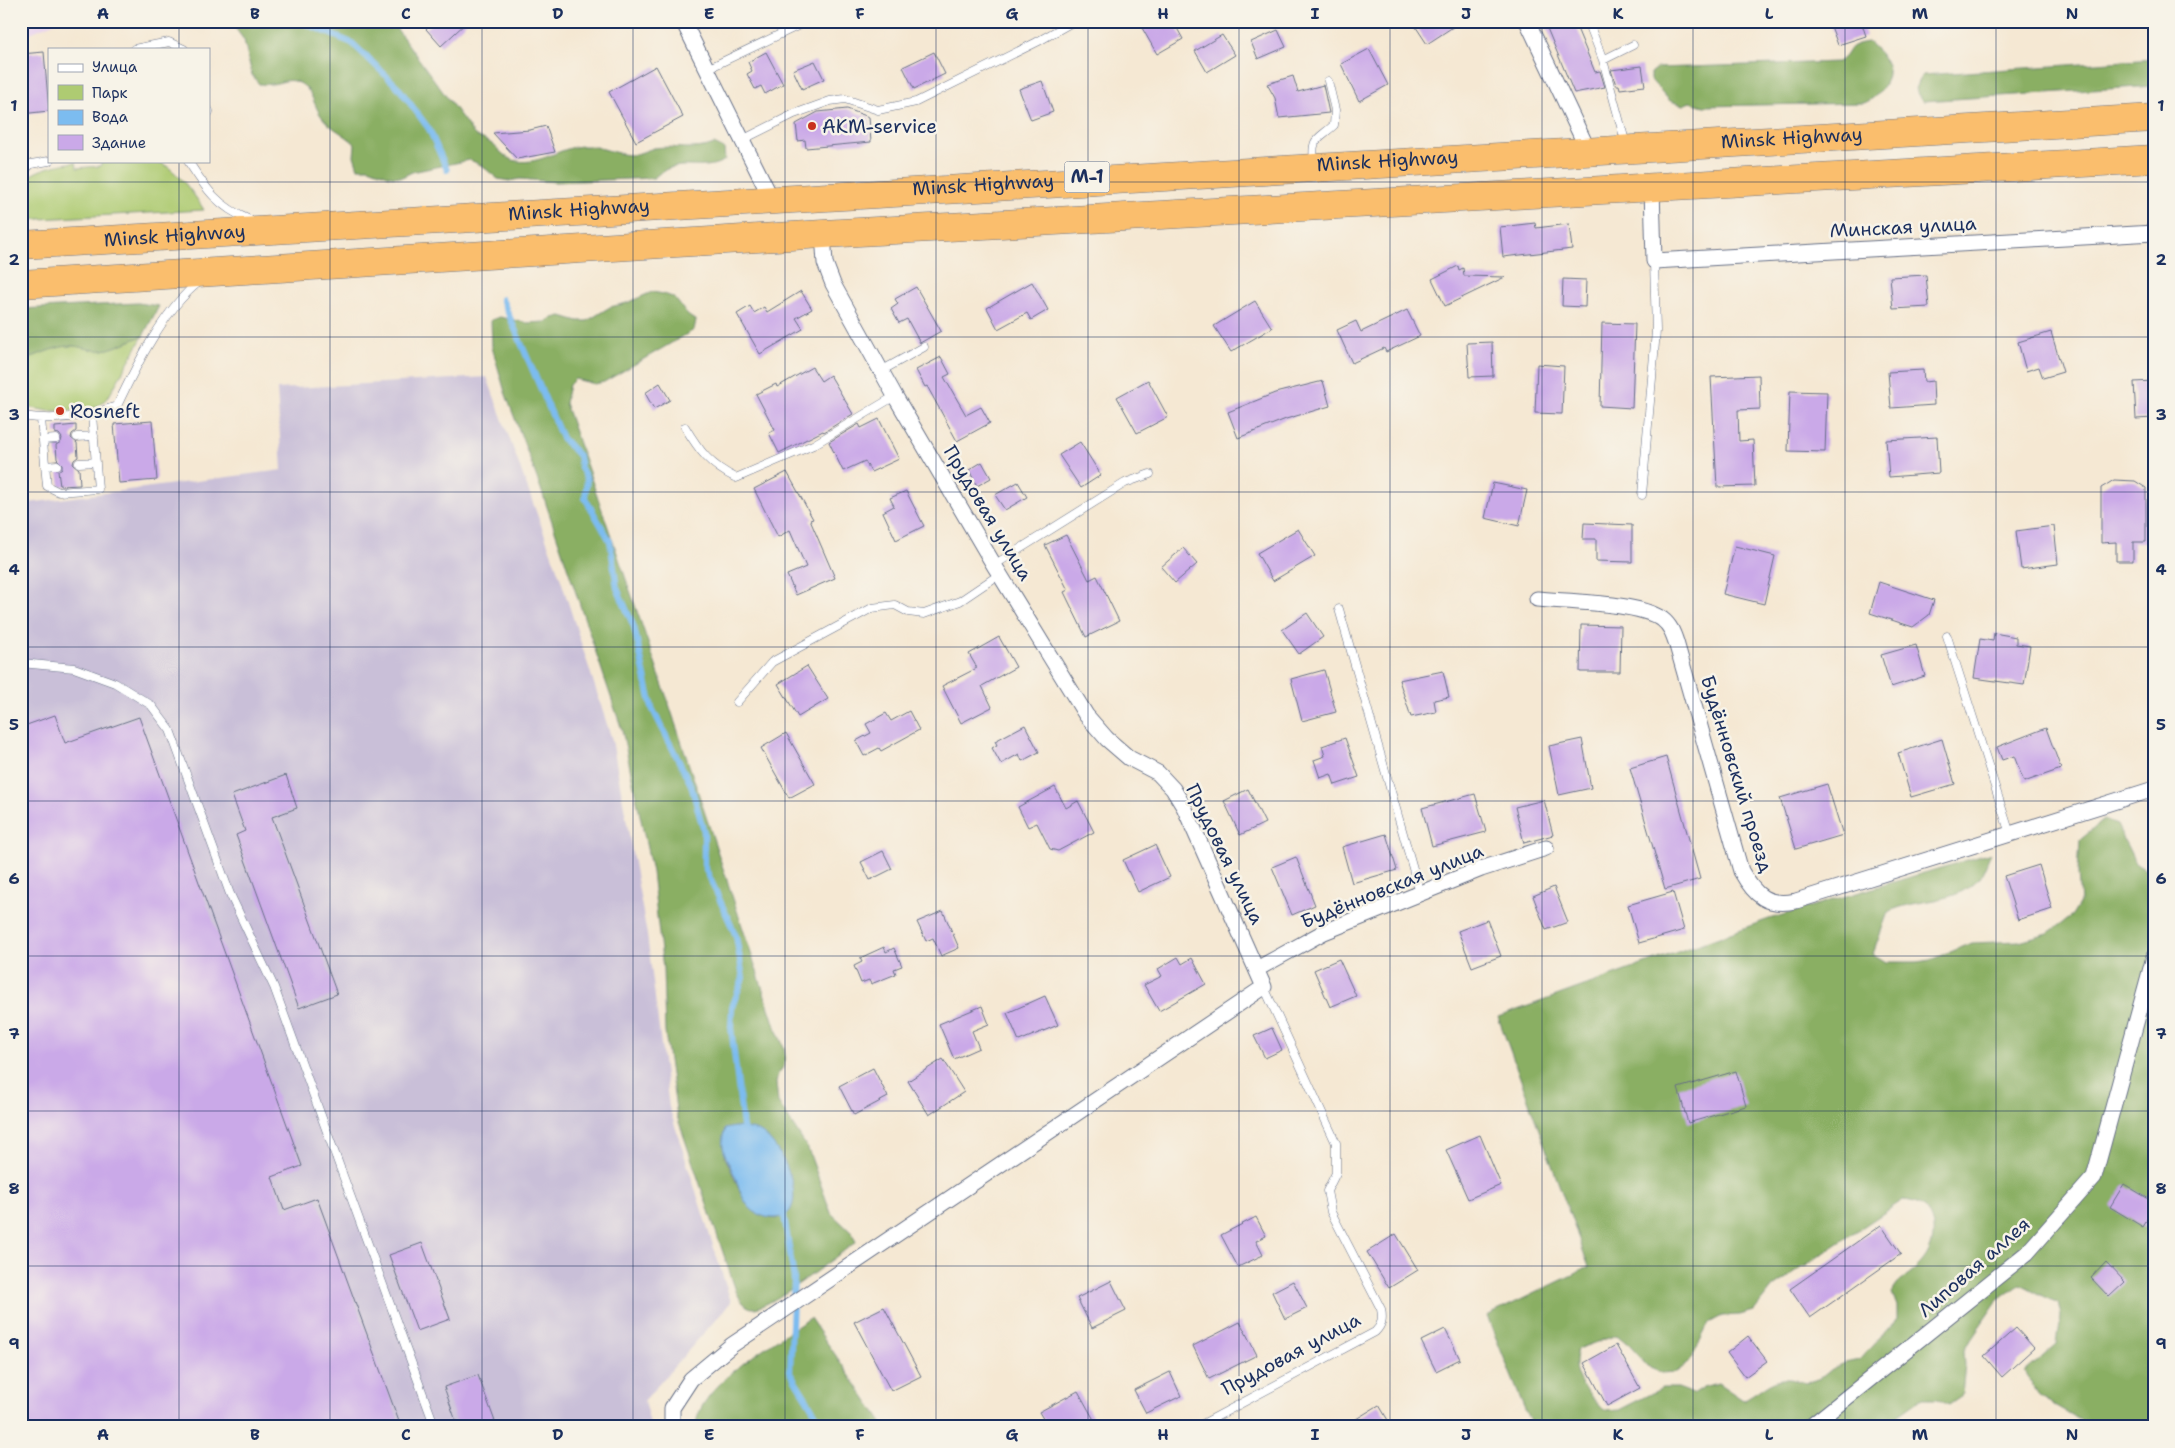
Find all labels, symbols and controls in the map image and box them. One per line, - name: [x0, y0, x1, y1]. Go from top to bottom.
- text: A: [97, 3, 109, 24]
- text: B: [250, 3, 260, 24]
- text: C: [401, 3, 411, 24]
- text: D: [552, 3, 564, 24]
- text: E: [704, 3, 714, 24]
- text: F: [855, 3, 865, 24]
- text: G: [1006, 3, 1019, 24]
- text: H: [1157, 3, 1169, 24]
- text: I: [1311, 3, 1320, 24]
- text: J: [1461, 3, 1471, 24]
- text: K: [1613, 3, 1624, 24]
- text: L: [1765, 3, 1774, 24]
- text: M: [1912, 3, 1929, 24]
- text: N: [2066, 3, 2078, 24]
- legend: [48, 48, 210, 162]
- text: Улица: [92, 57, 138, 77]
- text: Парк: [92, 83, 128, 103]
- text: 1: [10, 95, 18, 116]
- text: 1: [2157, 95, 2165, 116]
- text: Вода: [92, 107, 129, 127]
- place label: AKM-service: [822, 114, 937, 139]
- marker: AKM-service: [806, 120, 818, 132]
- street label: Minsk Highway: [1720, 121, 1863, 154]
- text: Здание: [92, 133, 146, 153]
- street label: Minsk Highway: [1316, 144, 1459, 177]
- road number: М-1: [1064, 162, 1110, 192]
- street label: Minsk Highway: [912, 167, 1055, 201]
- street label: Minsk Highway: [507, 192, 650, 226]
- street label: Минская улица: [1829, 211, 1977, 243]
- street label: Minsk Highway: [103, 218, 246, 252]
- text: 2: [8, 249, 20, 270]
- text: 2: [2155, 249, 2167, 270]
- place label: Rosneft: [70, 399, 140, 424]
- text: 3: [8, 404, 20, 425]
- text: 3: [2155, 404, 2167, 425]
- marker: Rosneft: [54, 405, 66, 417]
- street label: Прудовая улица: [938, 441, 1038, 585]
- text: 4: [8, 559, 20, 580]
- text: 4: [2155, 559, 2167, 580]
- street label: Будённовский проезд: [1695, 672, 1779, 876]
- text: 5: [9, 714, 19, 735]
- text: 5: [2156, 714, 2166, 735]
- street label: Прудовая улица: [1180, 780, 1270, 929]
- street label: Будённовская улица: [1297, 838, 1487, 934]
- text: 6: [8, 868, 20, 889]
- text: 6: [2155, 868, 2167, 889]
- text: 7: [8, 1023, 20, 1044]
- text: 7: [2155, 1023, 2167, 1044]
- text: 8: [8, 1178, 20, 1199]
- text: 8: [2155, 1178, 2167, 1199]
- street label: Липовая аллея: [1913, 1212, 2035, 1322]
- street label: Прудовая улица: [1217, 1307, 1365, 1401]
- text: 9: [8, 1333, 20, 1354]
- text: 9: [2155, 1333, 2167, 1354]
- text: A: [97, 1424, 109, 1445]
- text: B: [250, 1424, 260, 1445]
- text: C: [401, 1424, 411, 1445]
- text: D: [552, 1424, 564, 1445]
- text: E: [704, 1424, 714, 1445]
- text: F: [855, 1424, 865, 1445]
- text: G: [1006, 1424, 1019, 1445]
- text: H: [1157, 1424, 1169, 1445]
- text: I: [1311, 1424, 1320, 1445]
- text: J: [1461, 1424, 1471, 1445]
- text: K: [1613, 1424, 1624, 1445]
- text: L: [1765, 1424, 1774, 1445]
- text: M: [1912, 1424, 1929, 1445]
- text: N: [2066, 1424, 2078, 1445]

